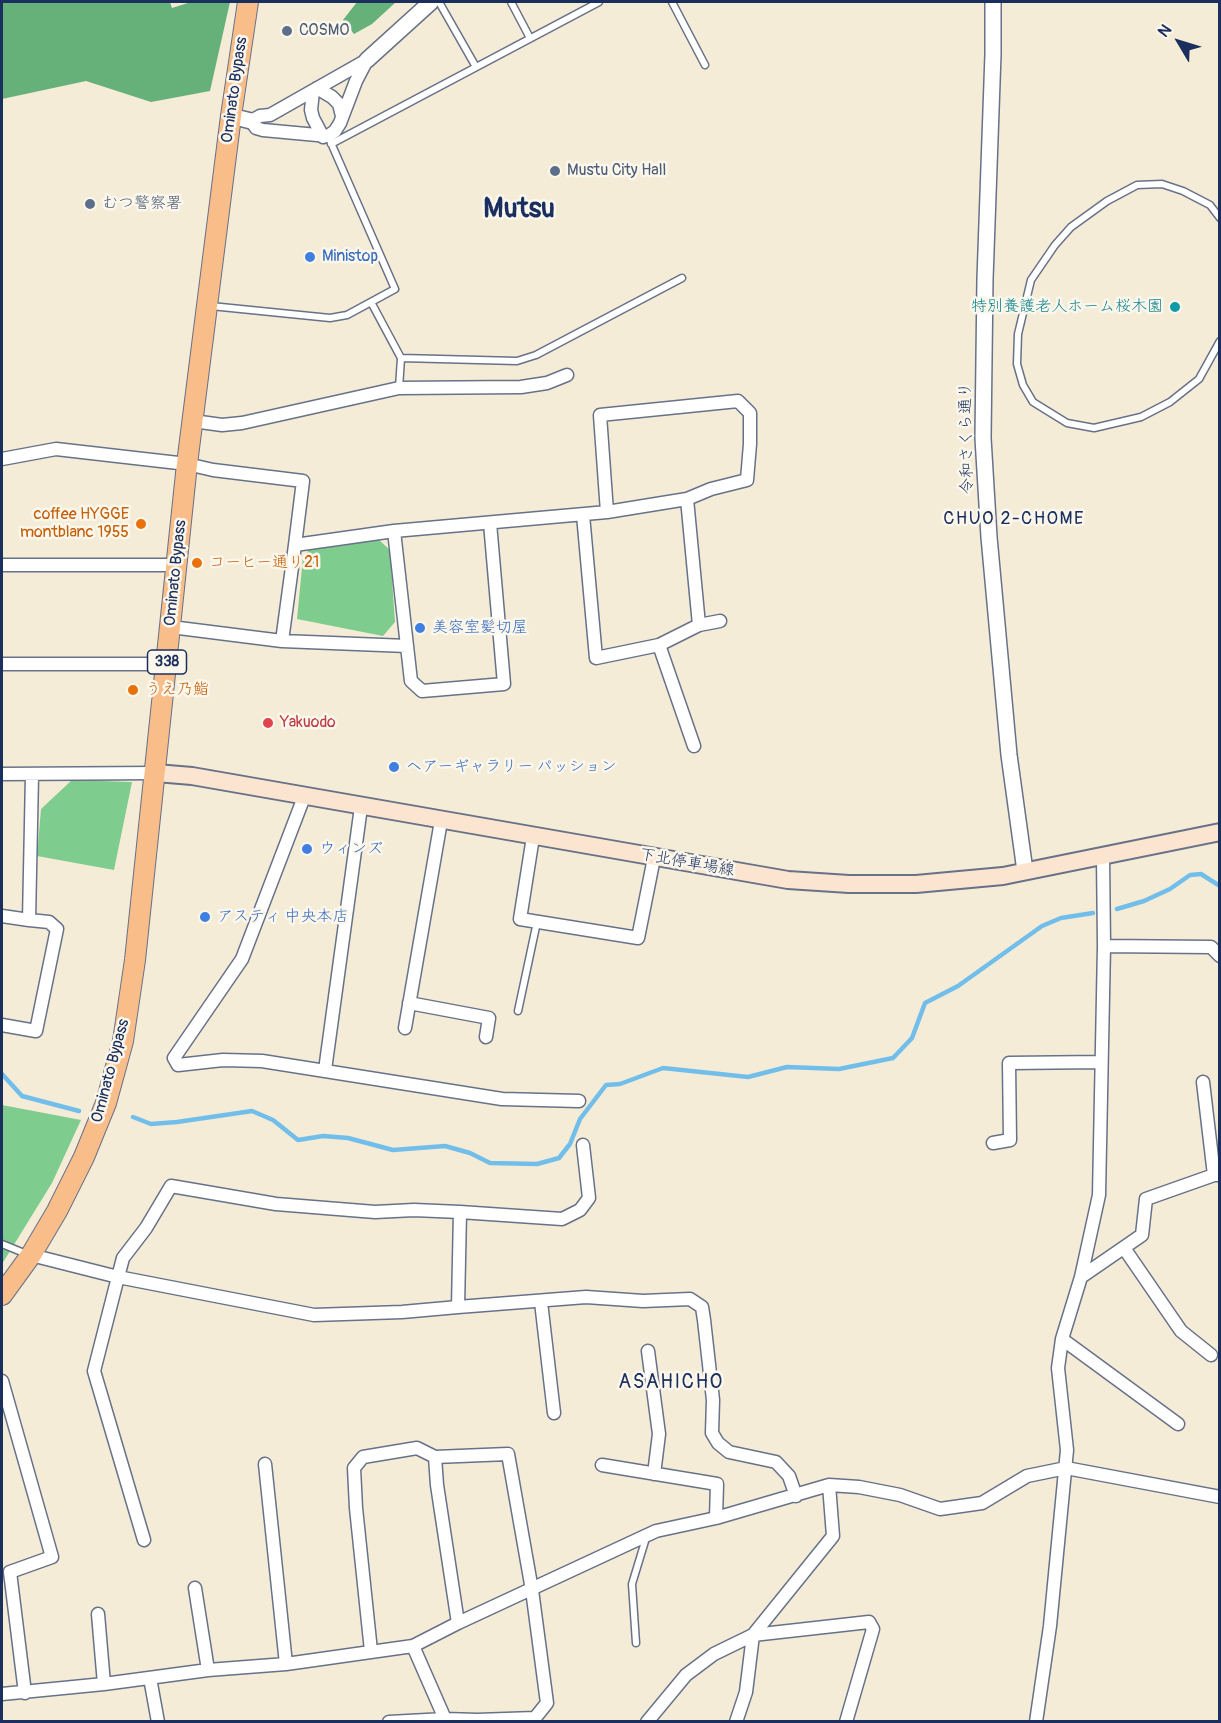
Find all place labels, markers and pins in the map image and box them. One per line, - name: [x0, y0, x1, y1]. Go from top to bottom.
- place label: COSMO: [299, 21, 349, 41]
- marker: COSMO: [280, 24, 294, 38]
- place label: Mustu City Hall: [567, 161, 666, 181]
- marker: Mustu City Hall: [548, 164, 562, 178]
- place label: むつ警察署: [102, 194, 182, 214]
- marker: むつ警察署: [83, 197, 97, 211]
- place label: Ministop: [322, 247, 378, 267]
- marker: Ministop: [303, 250, 317, 264]
- place label: 特別養護老人ホーム桜木園: [971, 297, 1163, 317]
- marker: 特別養護老人ホーム桜木園: [1168, 300, 1182, 314]
- place label: coffee HYGGE montblanc 1955: [20, 505, 129, 543]
- marker: coffee HYGGE montblanc 1955: [134, 517, 148, 531]
- place label: コーヒー通り21: [209, 553, 319, 573]
- marker: コーヒー通り21: [190, 556, 204, 570]
- place label: 美容室髪切屋: [432, 618, 528, 638]
- marker: 美容室髪切屋: [413, 621, 427, 635]
- place label: うえ乃鮨: [145, 680, 209, 700]
- marker: うえ乃鮨: [126, 683, 140, 697]
- place label: Yakuodo: [280, 713, 336, 733]
- marker: Yakuodo: [261, 716, 275, 730]
- place label: ヘアーギャラリー パッション: [406, 757, 617, 777]
- marker: ヘアーギャラリー パッション: [387, 760, 401, 774]
- place label: ウィンズ: [319, 839, 383, 859]
- marker: ウィンズ: [300, 842, 314, 856]
- place label: アスティ 中央本店: [217, 907, 348, 927]
- marker: アスティ 中央本店: [198, 910, 212, 924]

